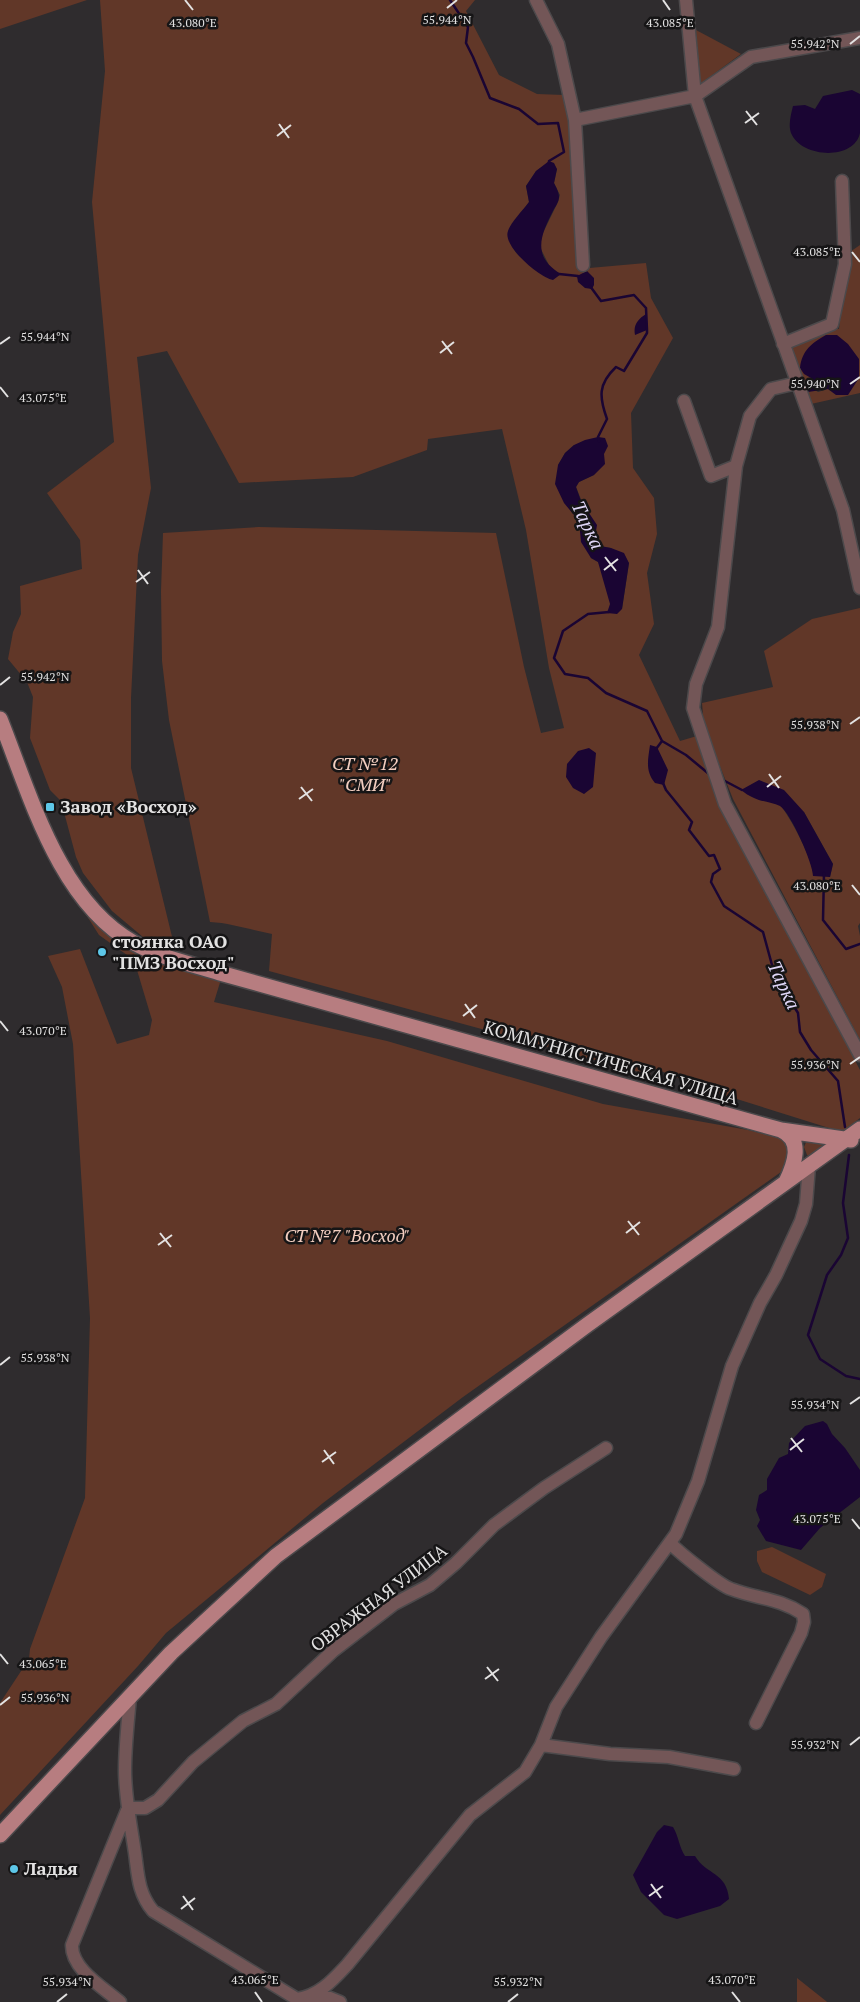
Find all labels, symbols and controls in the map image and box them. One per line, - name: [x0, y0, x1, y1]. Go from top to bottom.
- text: 55.944°N: [422, 12, 472, 27]
- text: 43.080°E: [169, 15, 217, 30]
- text: 43.085°E: [646, 15, 694, 30]
- text: 55.942°N: [790, 36, 840, 51]
- text: 43.085°E: [793, 244, 841, 259]
- text: 55.944°N: [20, 329, 70, 344]
- text: 55.940°N: [790, 376, 840, 391]
- text: 43.075°E: [19, 390, 67, 405]
- water label: Тарка: [566, 496, 611, 553]
- text: 55.942°N: [20, 669, 70, 684]
- text: 55.938°N: [790, 717, 840, 732]
- park label: СТ №12 "СМИ": [332, 751, 399, 796]
- place label: Завод «Восход»: [60, 794, 197, 818]
- marker: Завод «Восход»: [44, 801, 56, 813]
- text: 43.080°E: [793, 878, 841, 893]
- place label: стоянка ОАО "ПМЗ Восход": [112, 929, 235, 974]
- marker: стоянка ОАО "ПМЗ Восход": [96, 946, 108, 958]
- water label: Тарка: [762, 956, 807, 1013]
- street label: КОММУНИСТИЧЕСКАЯ УЛИЦА: [481, 1014, 742, 1110]
- text: 43.070°E: [19, 1023, 67, 1038]
- text: 55.936°N: [790, 1057, 840, 1072]
- park label: СТ №7 "Восход": [284, 1223, 410, 1247]
- text: 55.938°N: [20, 1350, 70, 1365]
- text: 55.934°N: [790, 1397, 840, 1412]
- text: 43.075°E: [793, 1511, 841, 1526]
- street label: ОВРАЖНАЯ УЛИЦА: [305, 1537, 452, 1657]
- text: 43.065°E: [19, 1656, 67, 1671]
- text: 55.936°N: [20, 1690, 70, 1705]
- text: 55.932°N: [790, 1737, 840, 1752]
- place label: Ладья: [23, 1856, 78, 1880]
- marker: Ладья: [8, 1863, 20, 1875]
- text: 43.065°E: [231, 1972, 279, 1987]
- text: 43.070°E: [708, 1972, 756, 1987]
- text: 55.934°N: [42, 1974, 92, 1989]
- text: 55.932°N: [493, 1974, 543, 1989]

